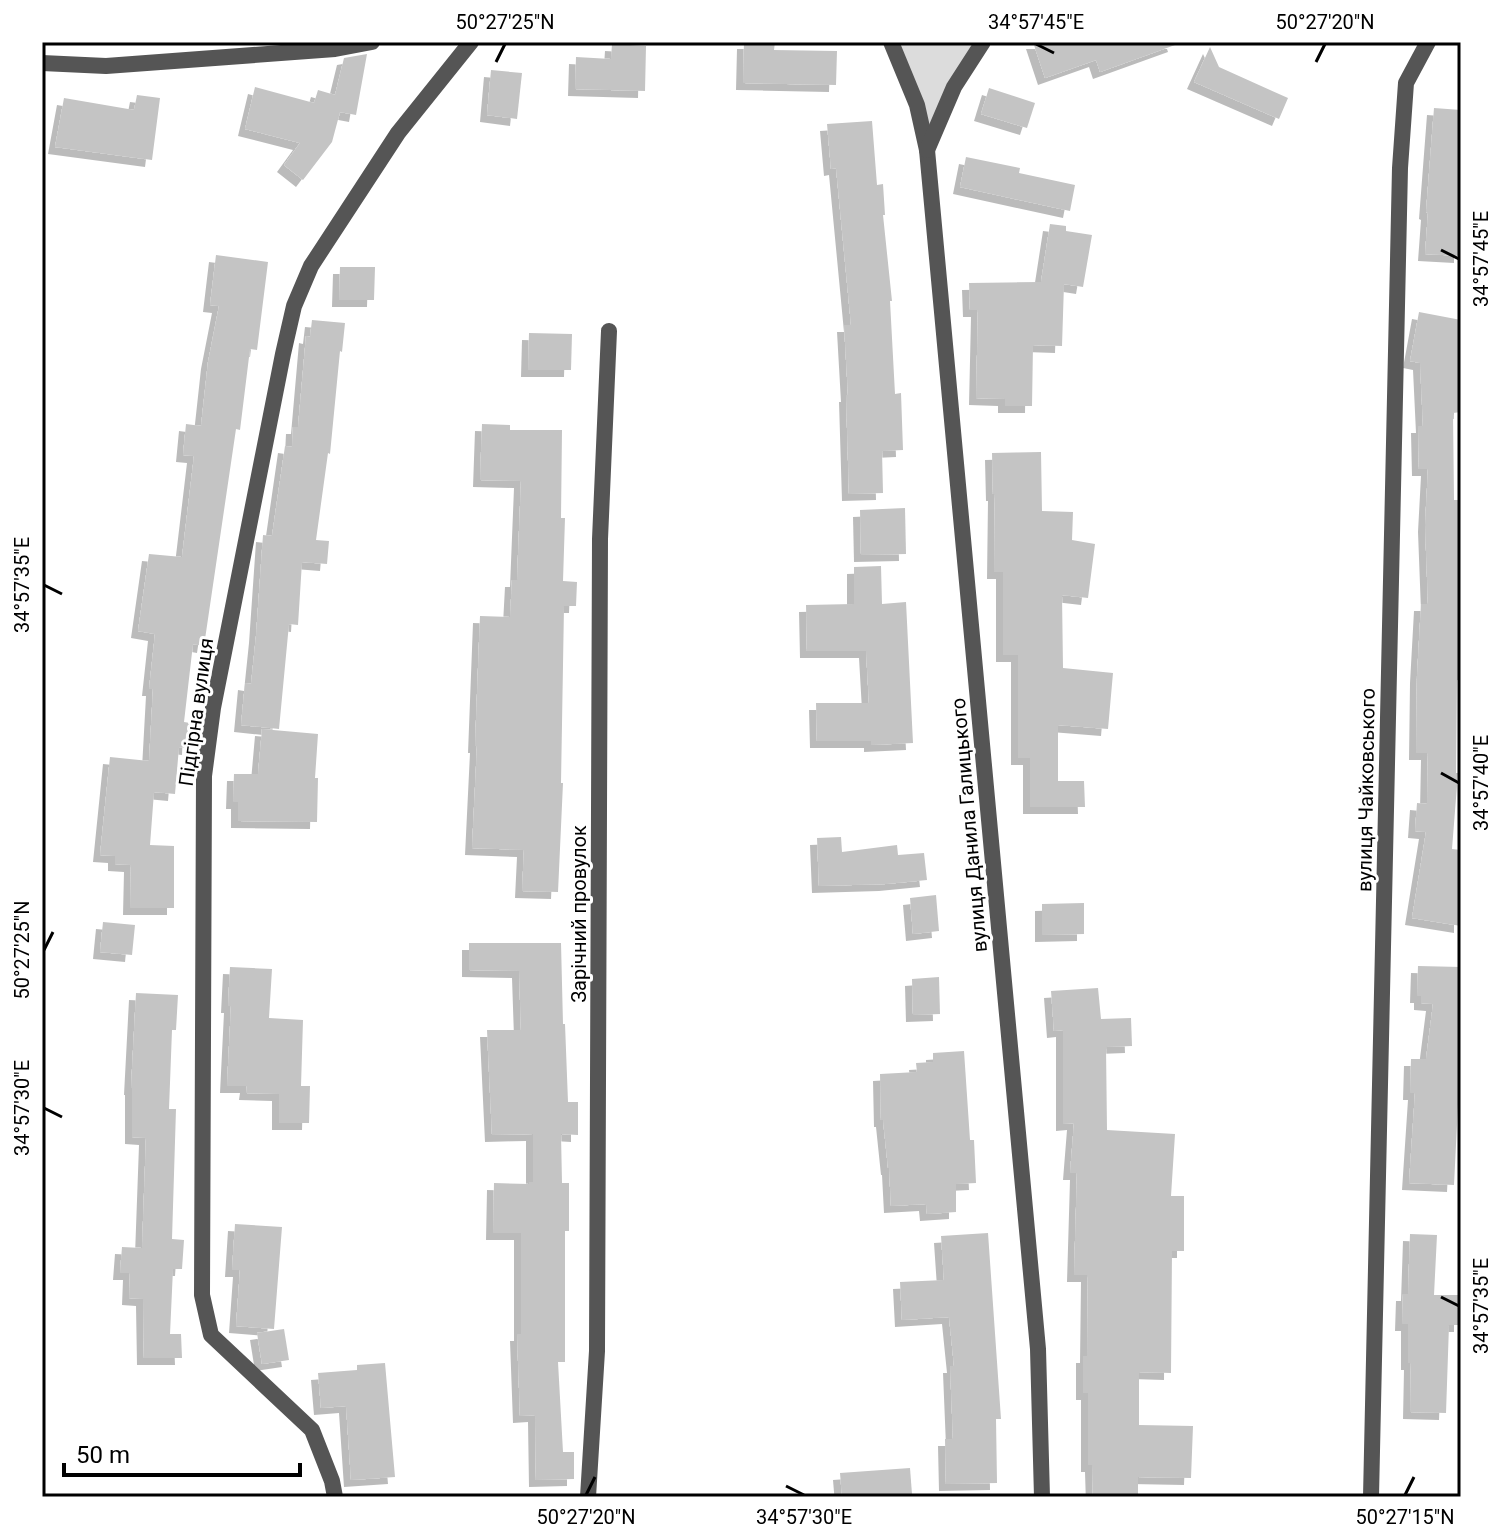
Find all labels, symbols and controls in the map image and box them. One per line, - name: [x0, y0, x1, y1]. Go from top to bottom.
- text: 50°27'25"N: [455, 10, 555, 34]
- text: 34°57'45"E: [988, 10, 1084, 34]
- text: 50°27'20"N: [1275, 10, 1375, 34]
- text: 34°57'45"E: [1469, 211, 1493, 307]
- text: 34°57'35"E: [10, 537, 34, 633]
- street label: Підгірна вулиця: [174, 636, 218, 788]
- street label: вулиця Чайковського: [1352, 688, 1380, 892]
- street label: вулиця Данила Галицького: [946, 697, 992, 953]
- text: 34°57'40"E: [1469, 735, 1493, 831]
- street label: Зарічний провулок: [567, 825, 591, 1003]
- text: 50°27'25"N: [10, 900, 34, 1000]
- text: 34°57'30"E: [10, 1060, 34, 1156]
- text: 34°57'35"E: [1469, 1258, 1493, 1354]
- scale bar: [64, 1427, 300, 1477]
- text: 50 m: [76, 1441, 130, 1469]
- text: 50°27'20"N: [536, 1505, 636, 1529]
- text: 34°57'30"E: [756, 1505, 852, 1529]
- text: 50°27'15"N: [1355, 1505, 1455, 1529]

